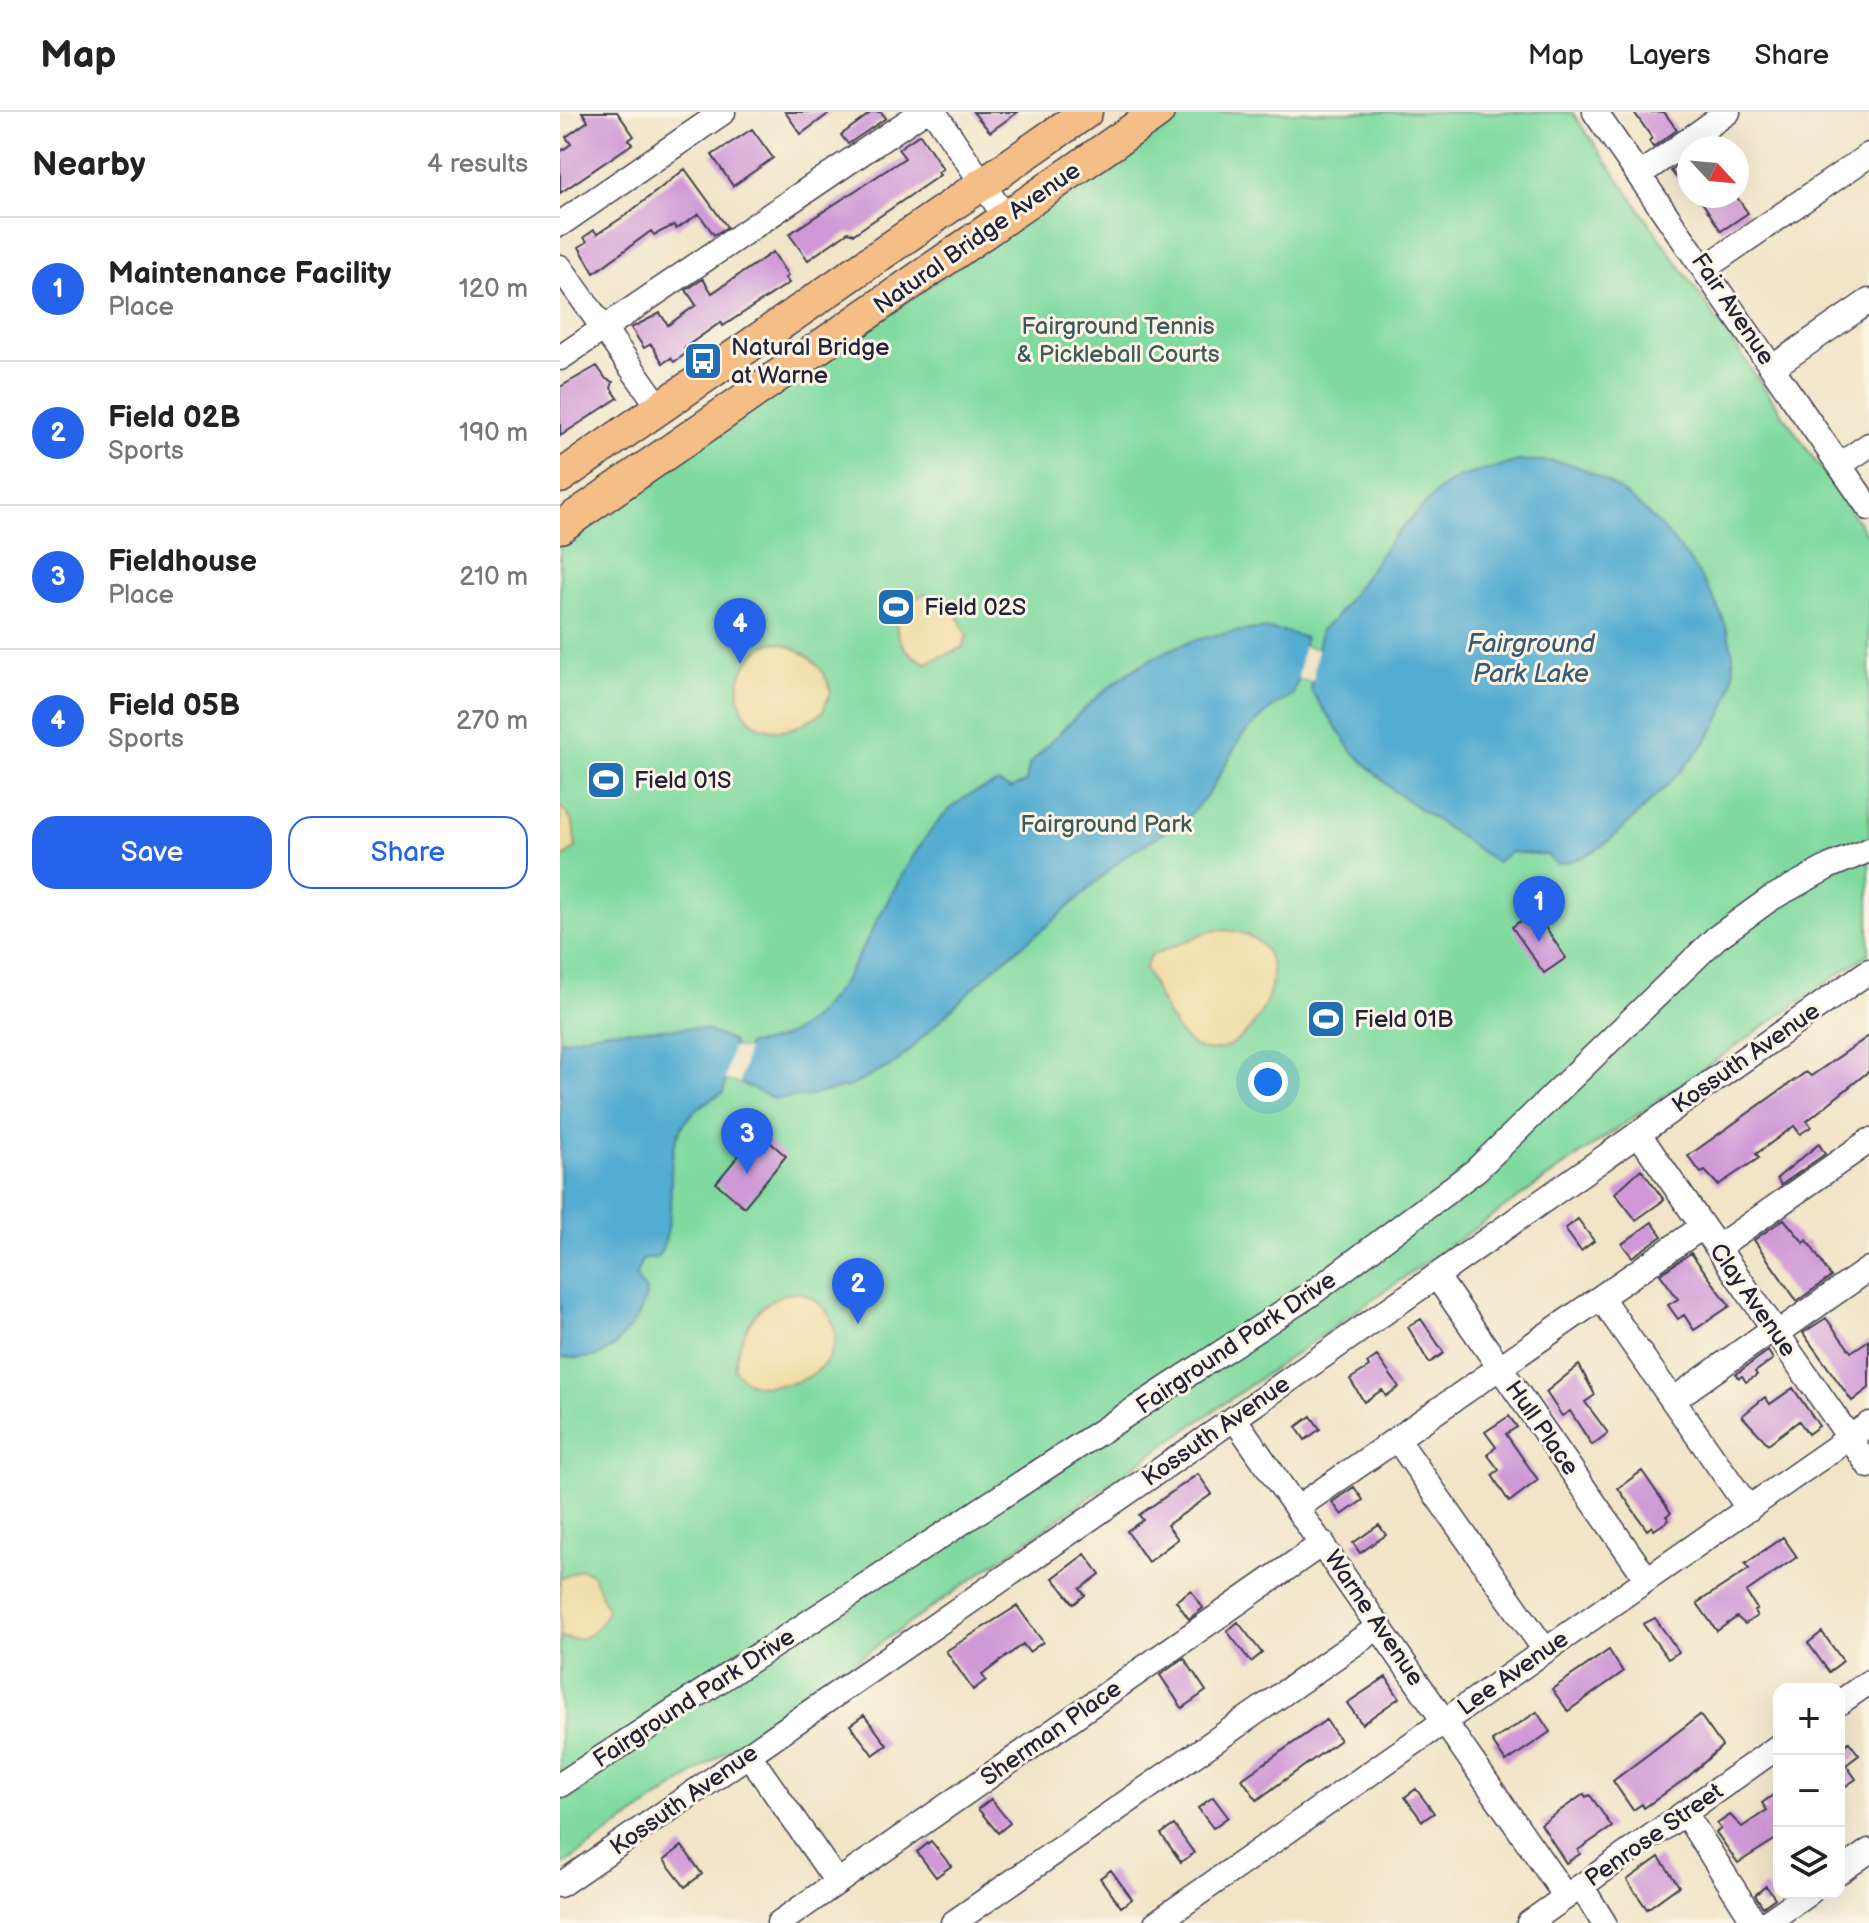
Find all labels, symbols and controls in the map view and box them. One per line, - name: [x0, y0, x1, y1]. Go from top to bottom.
- text: Map: [40, 33, 116, 78]
- text: Map: [1528, 39, 1584, 72]
- text: Layers: [1628, 39, 1711, 72]
- text: Share: [1755, 39, 1829, 72]
- north arrow: [1677, 136, 1749, 208]
- text: Nearby: [32, 144, 146, 185]
- text: 4 results: [427, 149, 528, 180]
- street label: Natural Bridge Avenue: [868, 156, 1086, 320]
- street label: Fair Avenue: [1685, 248, 1781, 370]
- text: Maintenance Facility: [108, 256, 391, 292]
- text: 1: [53, 274, 63, 305]
- text: 120 m: [459, 274, 528, 305]
- text: Place: [108, 292, 174, 323]
- park label: Fairground Tennis & Pickleball Courts: [1016, 312, 1220, 369]
- place label: Natural Bridge at Warne: [731, 333, 889, 390]
- bus stop icon: Natural Bridge at Warne: [682, 340, 724, 382]
- text: Field 02B: [108, 400, 241, 436]
- text: 2: [50, 418, 66, 449]
- text: 190 m: [459, 418, 528, 449]
- text: Sports: [108, 436, 184, 467]
- text: Fieldhouse: [108, 544, 257, 580]
- text: 3: [50, 562, 66, 593]
- text: 210 m: [459, 562, 528, 593]
- text: Place: [108, 580, 174, 611]
- sports icon: Field 02S: [875, 586, 917, 628]
- place label: Field 02S: [924, 593, 1026, 622]
- pin: 4: [714, 598, 766, 664]
- water label: Fairground Park Lake: [1467, 629, 1596, 690]
- text: Field 05B: [108, 688, 240, 724]
- text: 4: [50, 706, 66, 737]
- text: 270 m: [456, 706, 528, 737]
- text: Sports: [108, 724, 184, 755]
- sports icon: Field 01S: [585, 759, 627, 801]
- place label: Field 01S: [634, 766, 732, 795]
- park label: Fairground Park: [1020, 810, 1192, 839]
- button: Save: [32, 816, 272, 889]
- button: Share: [288, 816, 528, 889]
- pin: 1: [1513, 876, 1565, 942]
- street label: Kossuth Avenue: [1667, 996, 1825, 1120]
- sports icon: Field 01B: [1305, 998, 1347, 1040]
- place label: Field 01B: [1354, 1005, 1453, 1034]
- your location: [1248, 1062, 1288, 1102]
- pin: 3: [721, 1108, 773, 1174]
- street label: Clay Avenue: [1703, 1238, 1803, 1362]
- pin: 2: [832, 1258, 884, 1324]
- street label: Fairground Park Drive: [1131, 1265, 1341, 1421]
- street label: Kossuth Avenue: [1137, 1369, 1295, 1493]
- street label: Hull Place: [1499, 1375, 1585, 1481]
- street label: Warne Avenue: [1318, 1545, 1430, 1691]
- street label: Fairground Park Drive: [588, 1622, 800, 1774]
- street label: Lee Avenue: [1452, 1624, 1574, 1722]
- street label: Sherman Place: [975, 1674, 1127, 1792]
- map controls: [1773, 1683, 1845, 1899]
- button: +: [1773, 1683, 1845, 1755]
- street label: Kossuth Avenue: [605, 1738, 763, 1862]
- button: −: [1773, 1755, 1845, 1827]
- street label: Penrose Street: [1579, 1776, 1729, 1893]
- button: layers: [1773, 1827, 1845, 1899]

